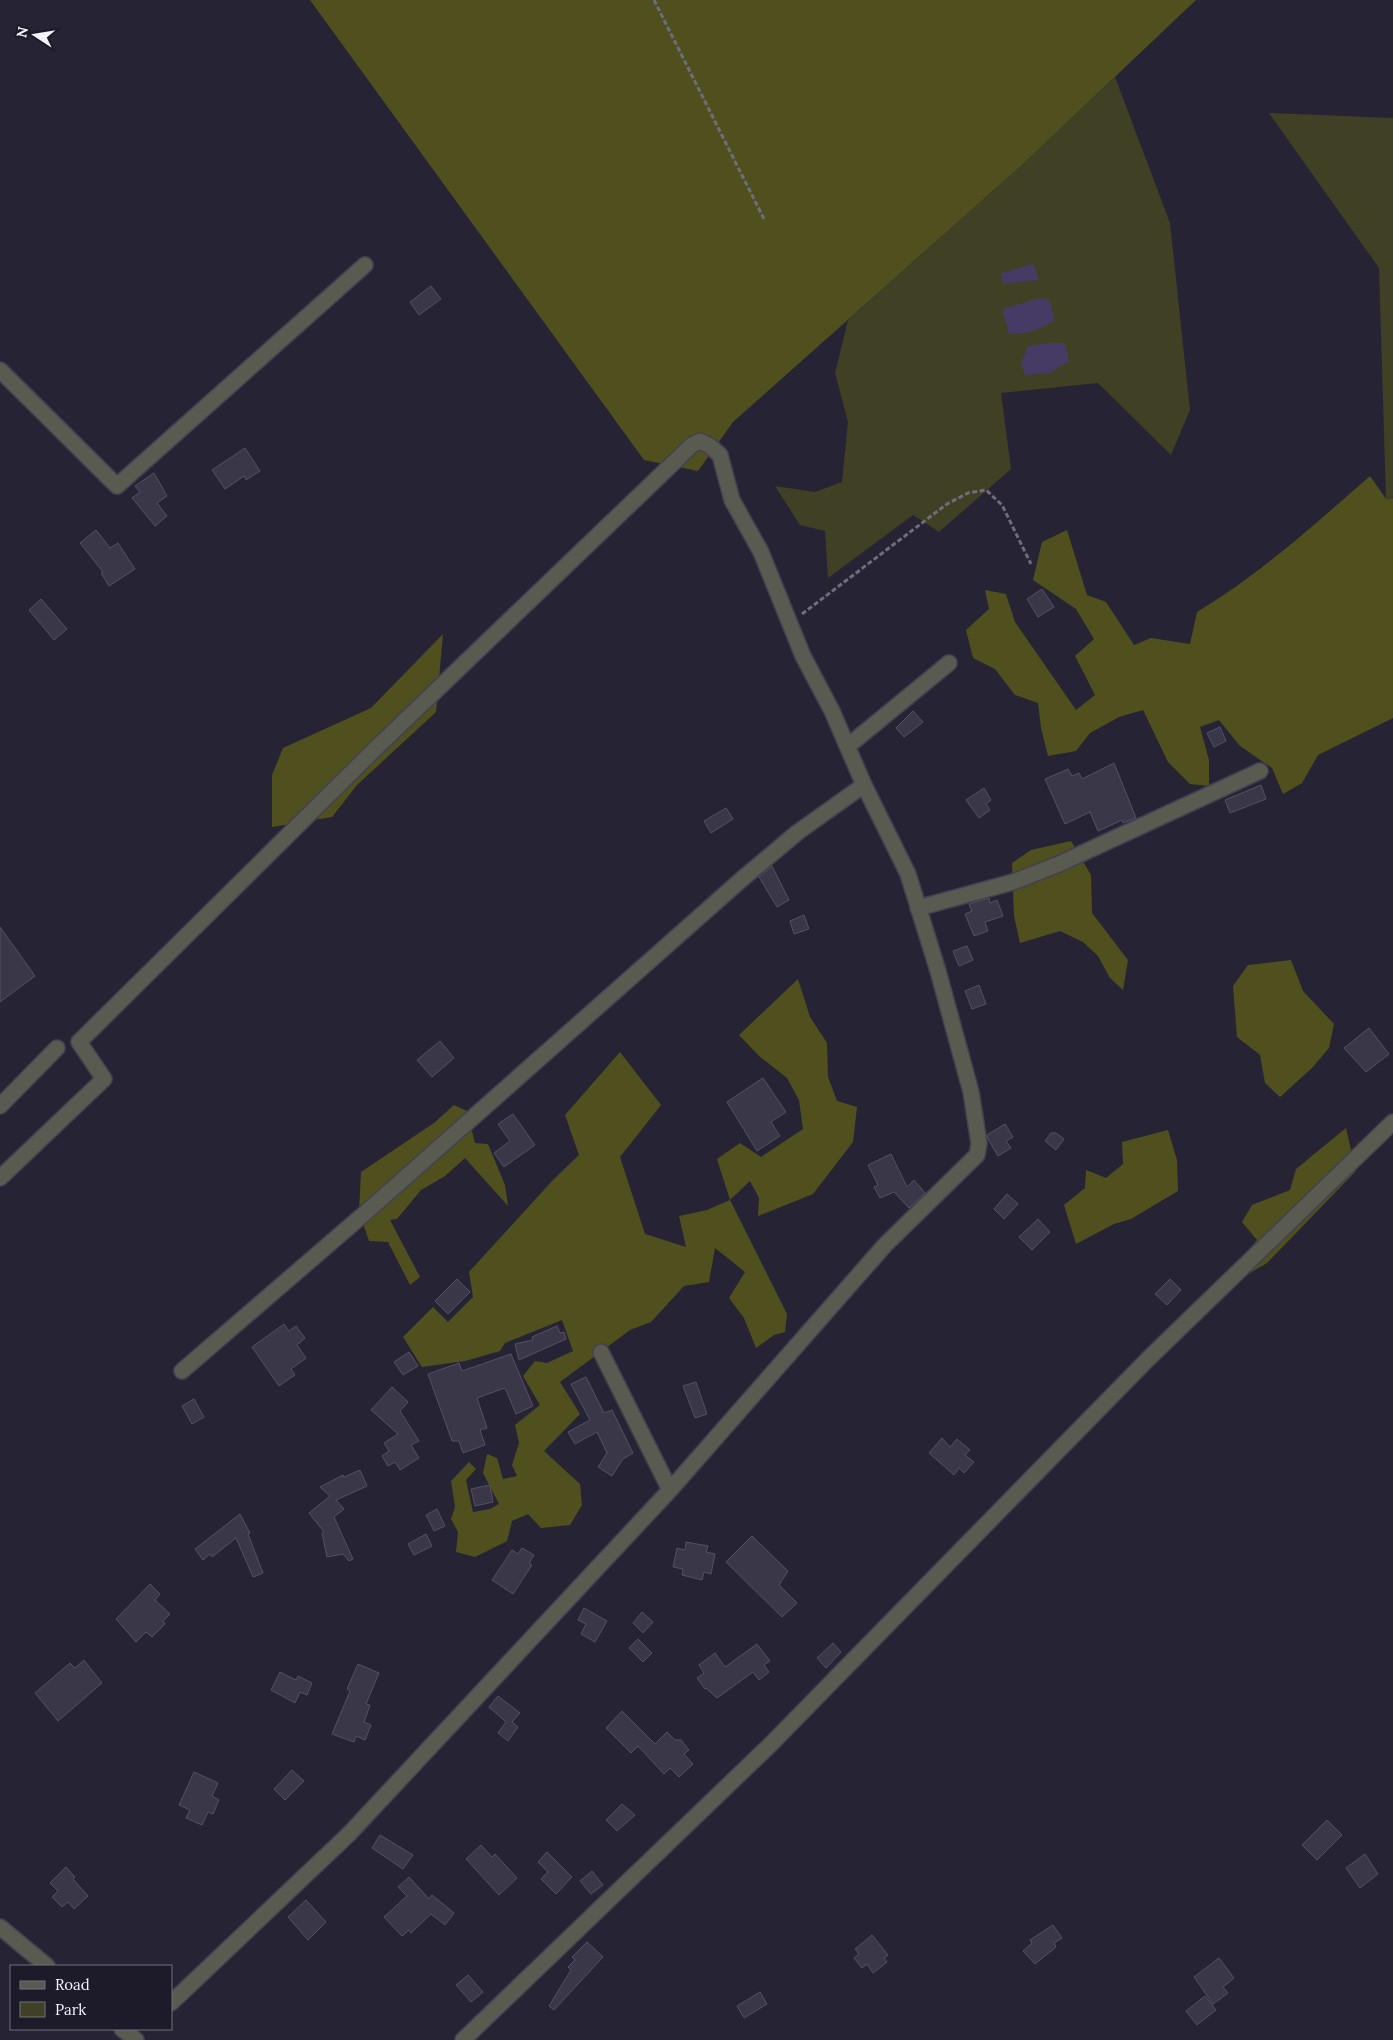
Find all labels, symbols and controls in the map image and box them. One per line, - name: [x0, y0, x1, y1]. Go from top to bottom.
- north arrow: [10, 10, 60, 60]
- text: N: [12, 25, 32, 39]
- legend: [10, 1965, 172, 2030]
- text: Road: [55, 1975, 90, 1994]
- text: Park: [55, 2000, 86, 2019]

